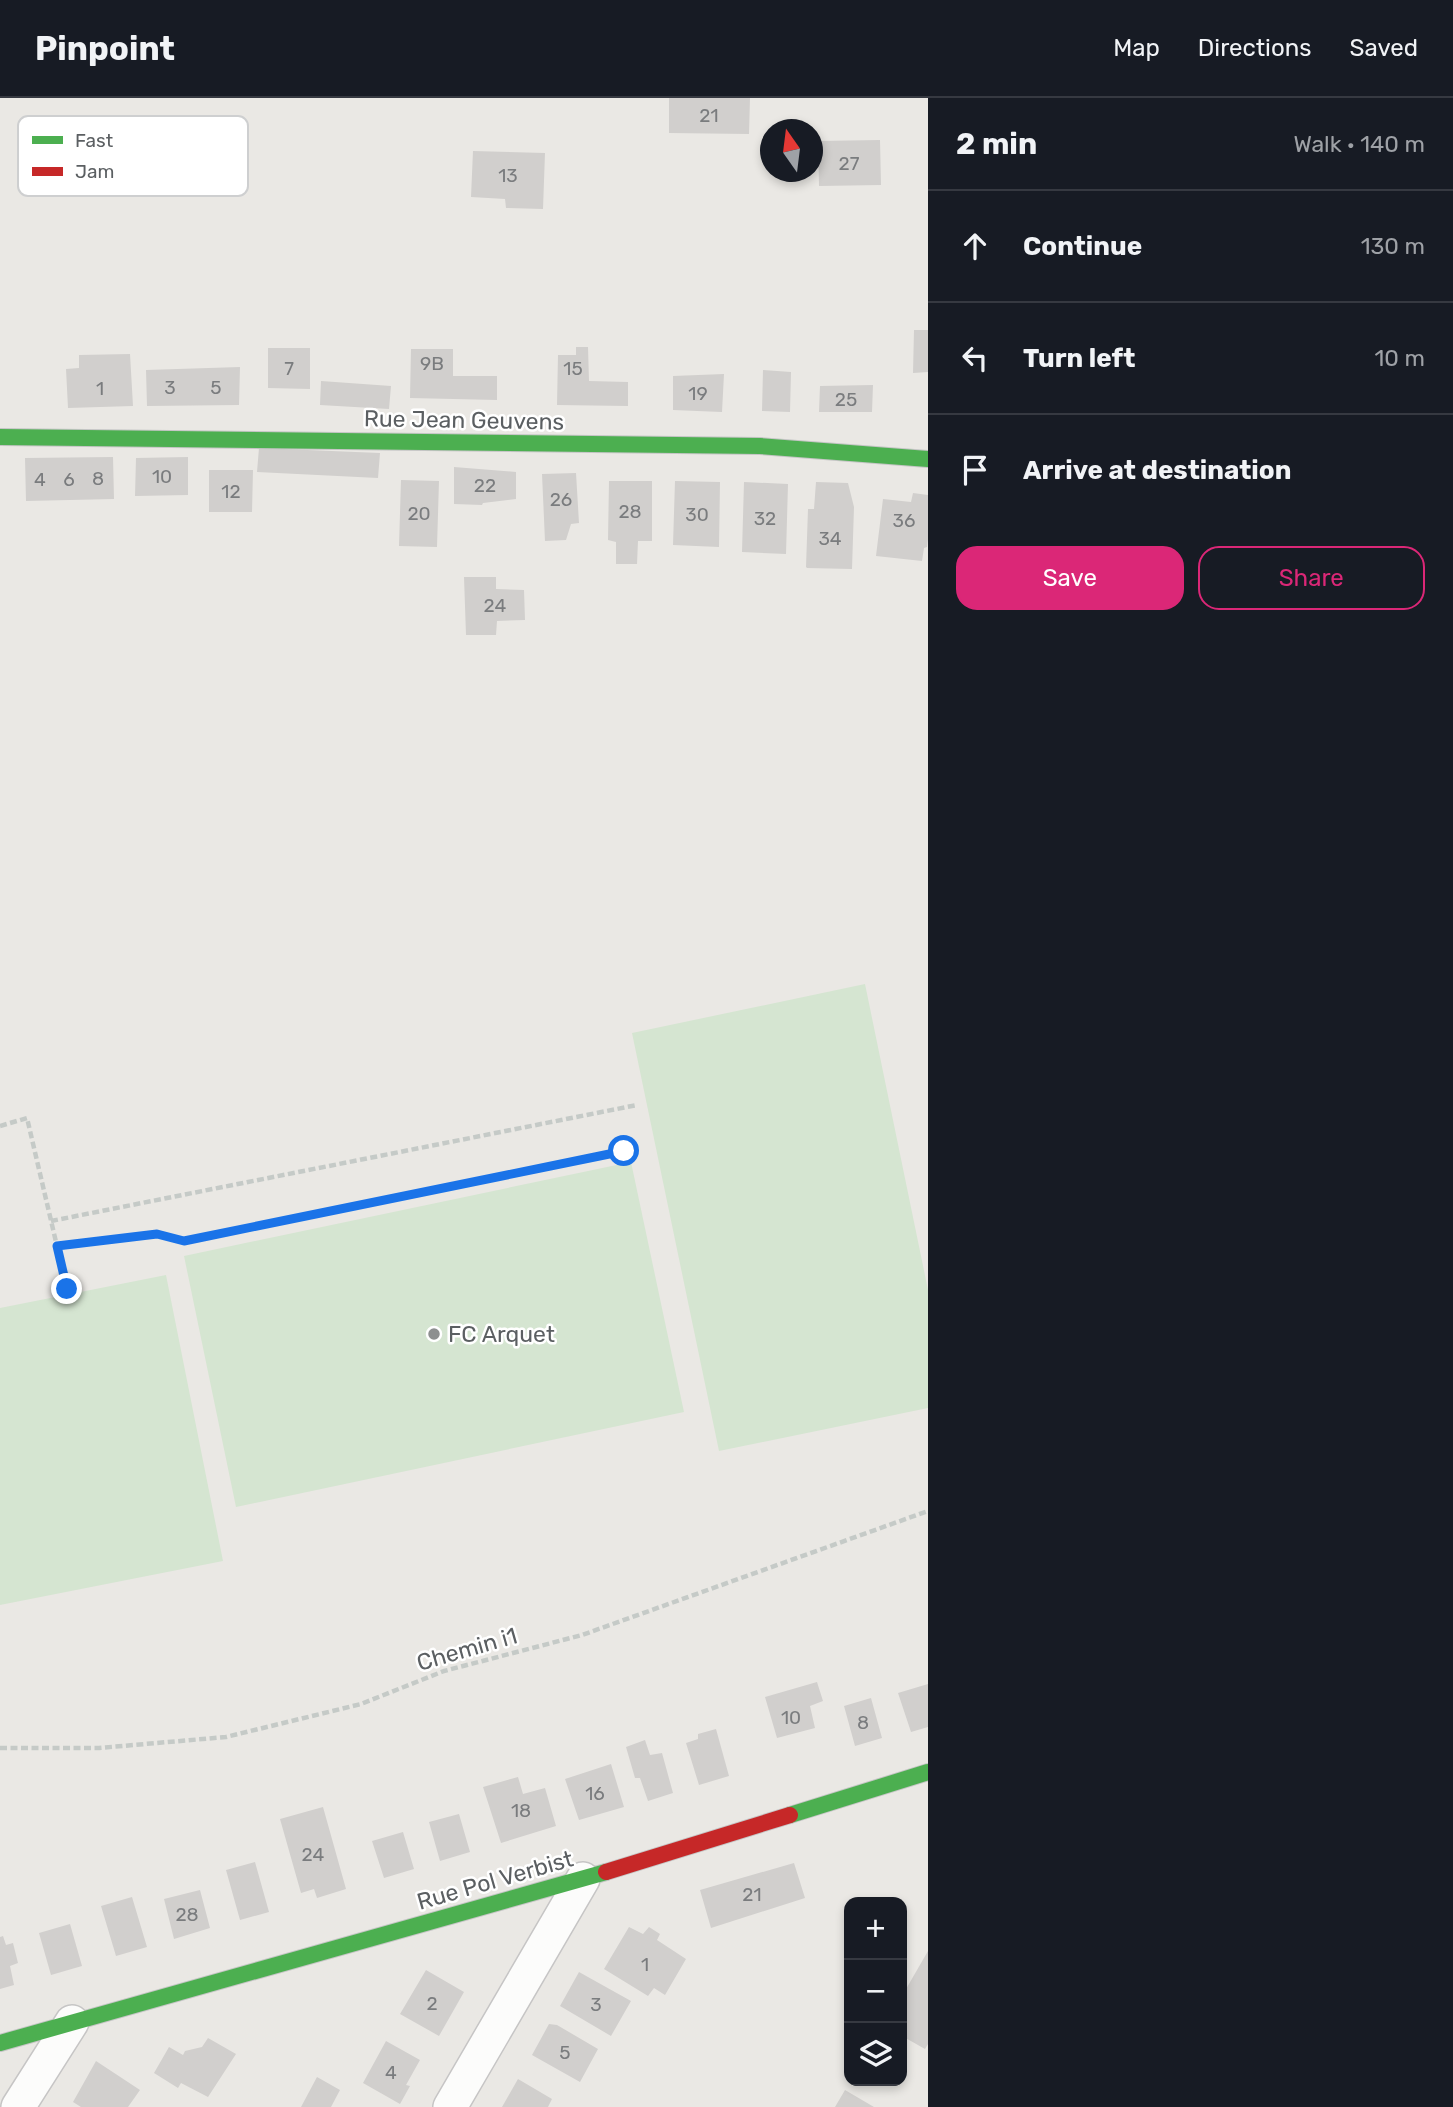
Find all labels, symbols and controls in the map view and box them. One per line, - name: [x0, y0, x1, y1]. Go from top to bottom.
- text: Pinpoint: [35, 29, 175, 68]
- text: Map: [1113, 34, 1160, 62]
- text: Directions: [1198, 34, 1311, 62]
- text: Saved: [1349, 34, 1418, 62]
- house number: 21: [699, 104, 719, 127]
- legend: [18, 116, 248, 196]
- north arrow: [760, 119, 823, 182]
- text: 2 min: [956, 126, 1037, 162]
- text: Fast: [75, 129, 114, 152]
- text: Walk · 140 m: [1293, 130, 1425, 158]
- house number: 27: [839, 152, 860, 175]
- text: Jam: [75, 160, 114, 183]
- house number: 13: [498, 164, 518, 187]
- icon: ahead: [956, 227, 994, 265]
- text: Continue: [1023, 231, 1142, 262]
- text: 130 m: [1361, 232, 1425, 260]
- icon: left: [956, 339, 994, 377]
- text: Turn left: [1023, 343, 1135, 374]
- text: 10 m: [1374, 344, 1425, 372]
- house number: 9B: [420, 352, 444, 375]
- house number: 7: [284, 357, 294, 380]
- house number: 15: [563, 357, 583, 380]
- house number: 3: [164, 376, 176, 399]
- house number: 5: [210, 376, 222, 399]
- house number: 1: [96, 377, 104, 400]
- house number: 19: [688, 382, 708, 405]
- house number: 25: [835, 388, 857, 411]
- street label: Rue Jean Geuvens: [364, 404, 564, 436]
- icon: arrive: [956, 451, 994, 489]
- text: Arrive at destination: [1023, 455, 1291, 486]
- house number: 10: [152, 465, 172, 488]
- house number: 8: [92, 467, 104, 490]
- house number: 4: [34, 468, 46, 491]
- house number: 6: [63, 468, 75, 491]
- house number: 22: [474, 474, 496, 497]
- house number: 12: [221, 480, 241, 503]
- house number: 26: [550, 488, 572, 511]
- house number: 28: [618, 500, 642, 523]
- house number: 20: [407, 502, 431, 525]
- house number: 30: [685, 503, 709, 526]
- house number: 32: [754, 507, 776, 530]
- house number: 36: [893, 509, 915, 532]
- house number: 34: [818, 527, 842, 550]
- button: Save: [956, 546, 1184, 610]
- button: Share: [1198, 546, 1425, 610]
- house number: 24: [484, 594, 507, 617]
- route start: [608, 1135, 639, 1166]
- route end: [51, 1273, 82, 1304]
- place label: FC Arquet: [448, 1320, 555, 1348]
- marker: FC Arquet: [426, 1326, 442, 1342]
- street label: Chemin i1: [414, 1621, 520, 1677]
- house number: 10: [781, 1706, 801, 1729]
- house number: 8: [857, 1711, 869, 1734]
- house number: 16: [585, 1782, 605, 1805]
- house number: 18: [511, 1799, 531, 1822]
- house number: 24: [302, 1843, 325, 1866]
- street label: Rue Pol Verbist: [414, 1844, 576, 1916]
- house number: 21: [742, 1883, 762, 1906]
- map controls: [844, 1897, 907, 2086]
- button: +: [844, 1897, 907, 1960]
- house number: 28: [175, 1903, 199, 1926]
- house number: 1: [641, 1953, 649, 1976]
- button: −: [844, 1960, 907, 2023]
- house number: 2: [426, 1992, 438, 2015]
- house number: 3: [590, 1993, 602, 2016]
- button: layers: [844, 2023, 907, 2086]
- house number: 5: [559, 2041, 571, 2064]
- house number: 4: [385, 2061, 397, 2084]

